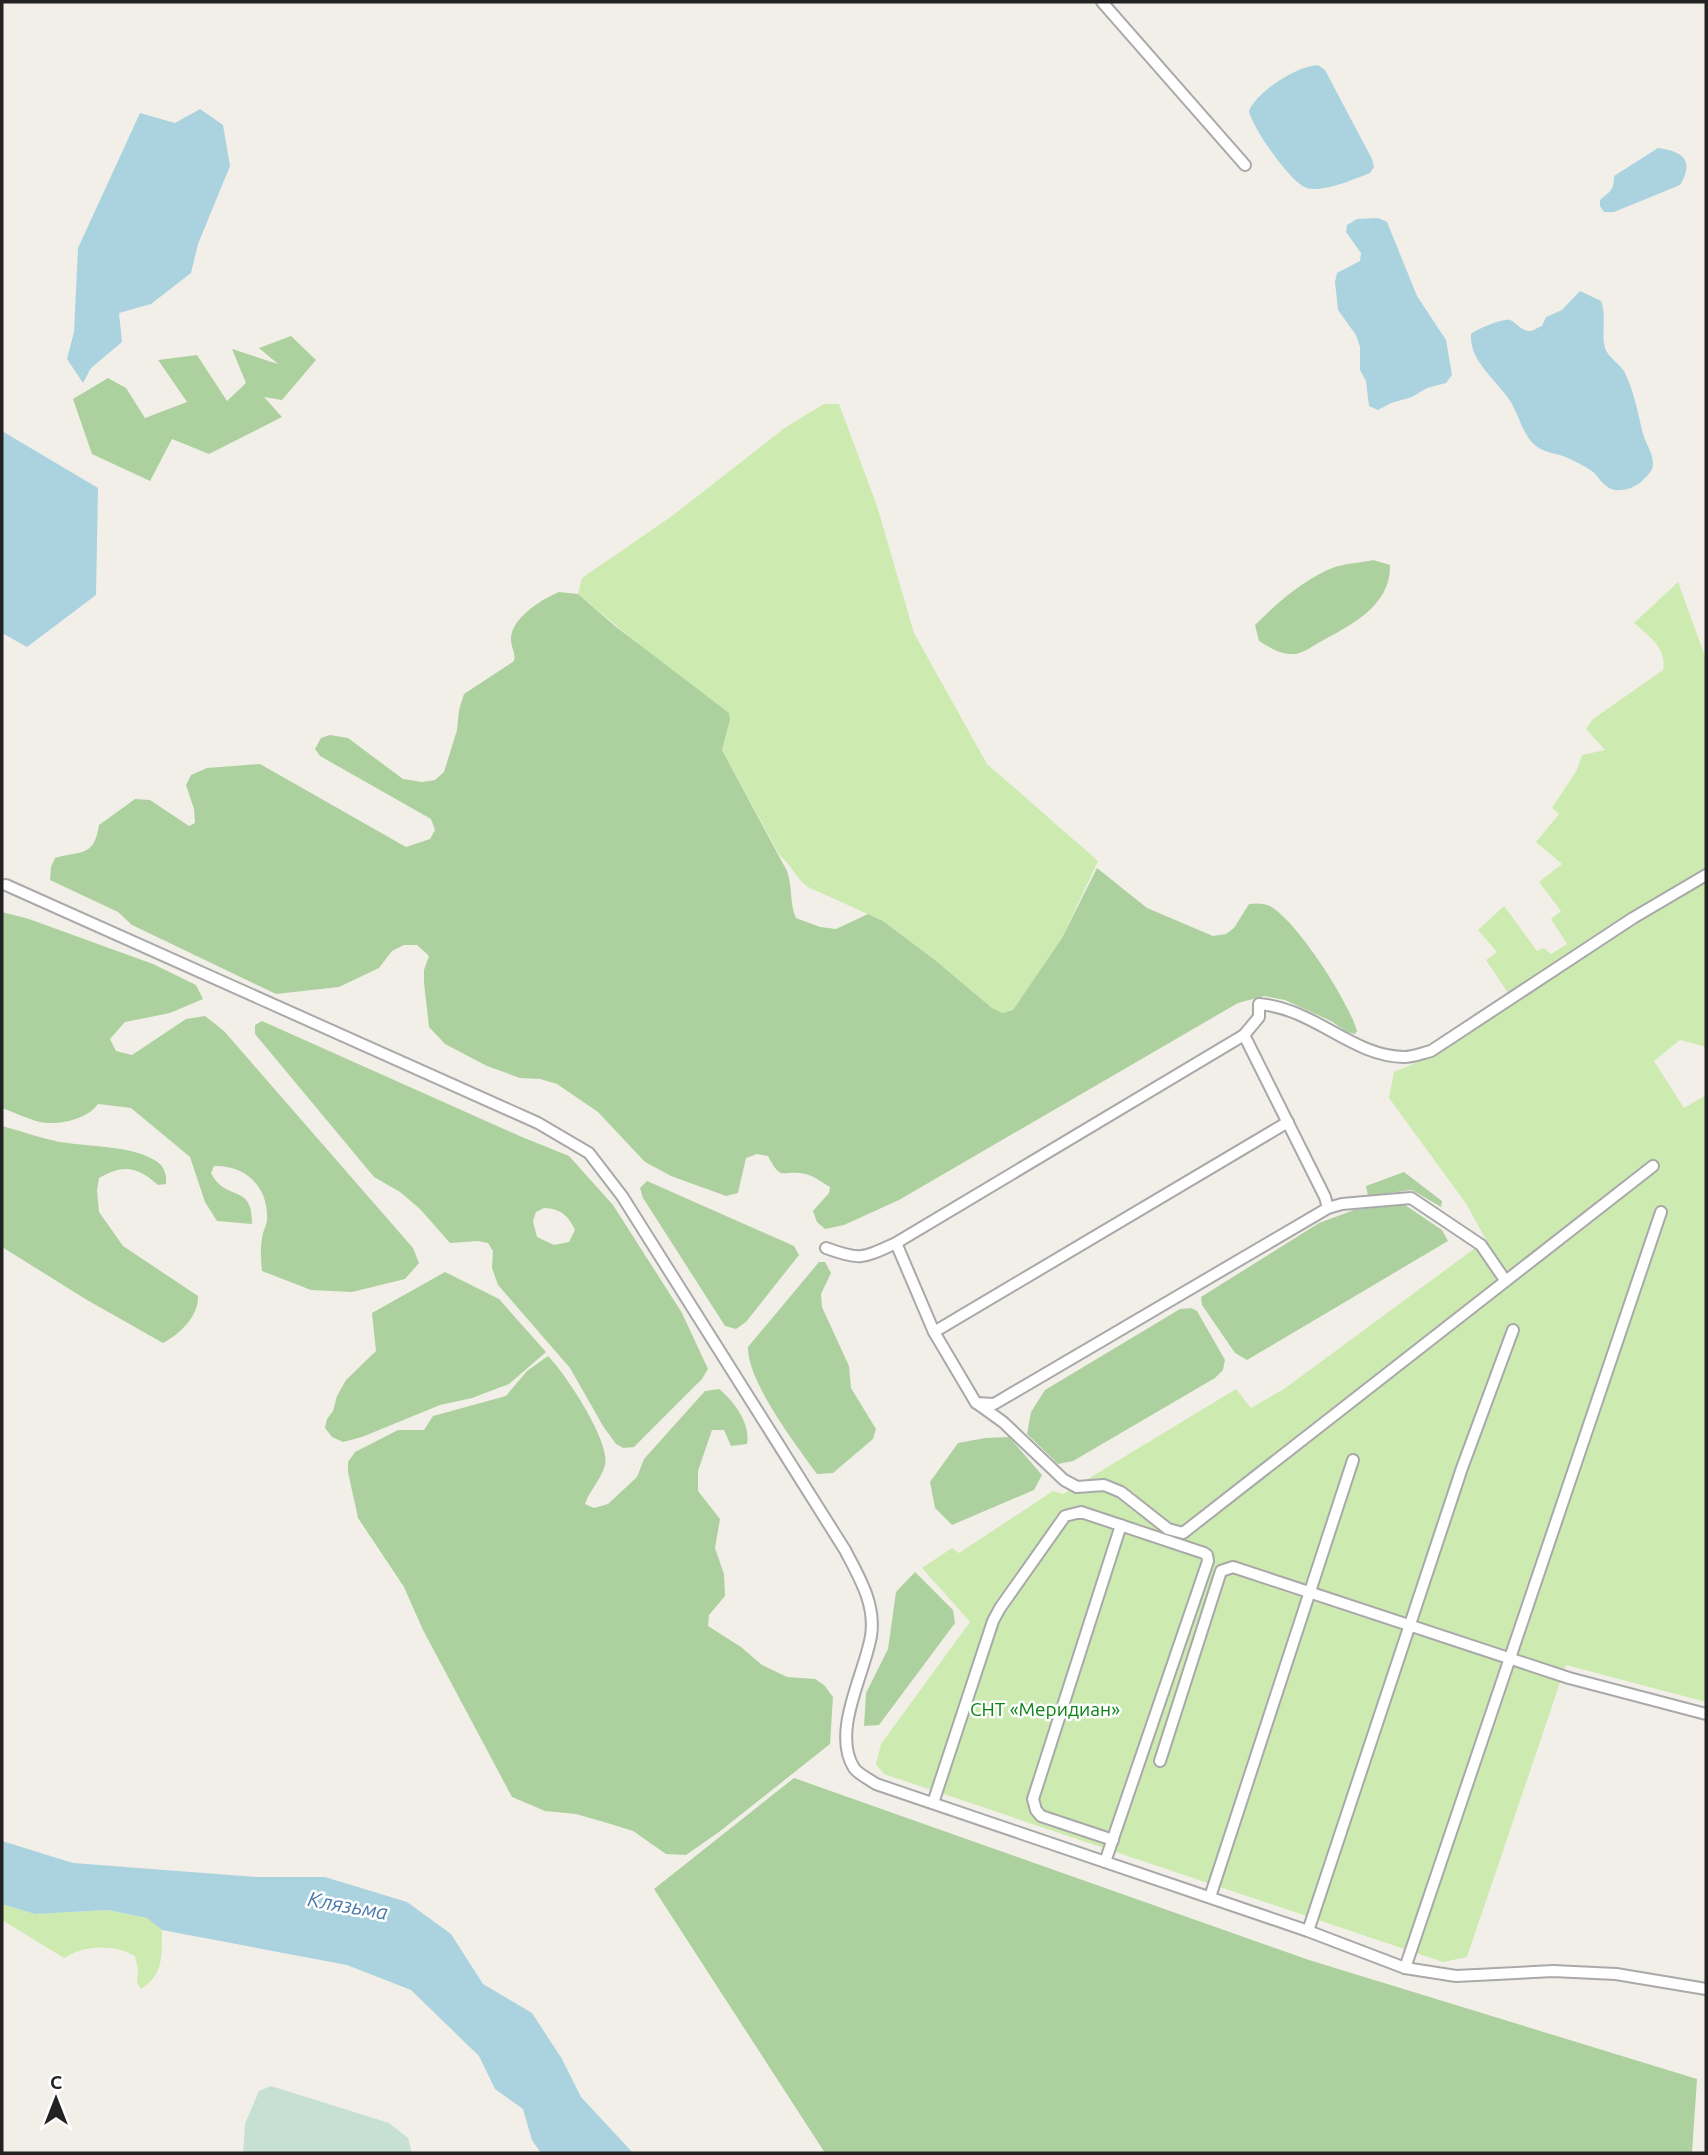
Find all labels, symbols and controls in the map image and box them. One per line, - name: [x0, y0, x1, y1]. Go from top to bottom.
- park label: СНТ «Меридиан»: [970, 1698, 1120, 1720]
- water label: Клязьма: [306, 1886, 390, 1924]
- north arrow: [21, 2064, 91, 2134]
- text: С: [50, 2071, 62, 2093]

